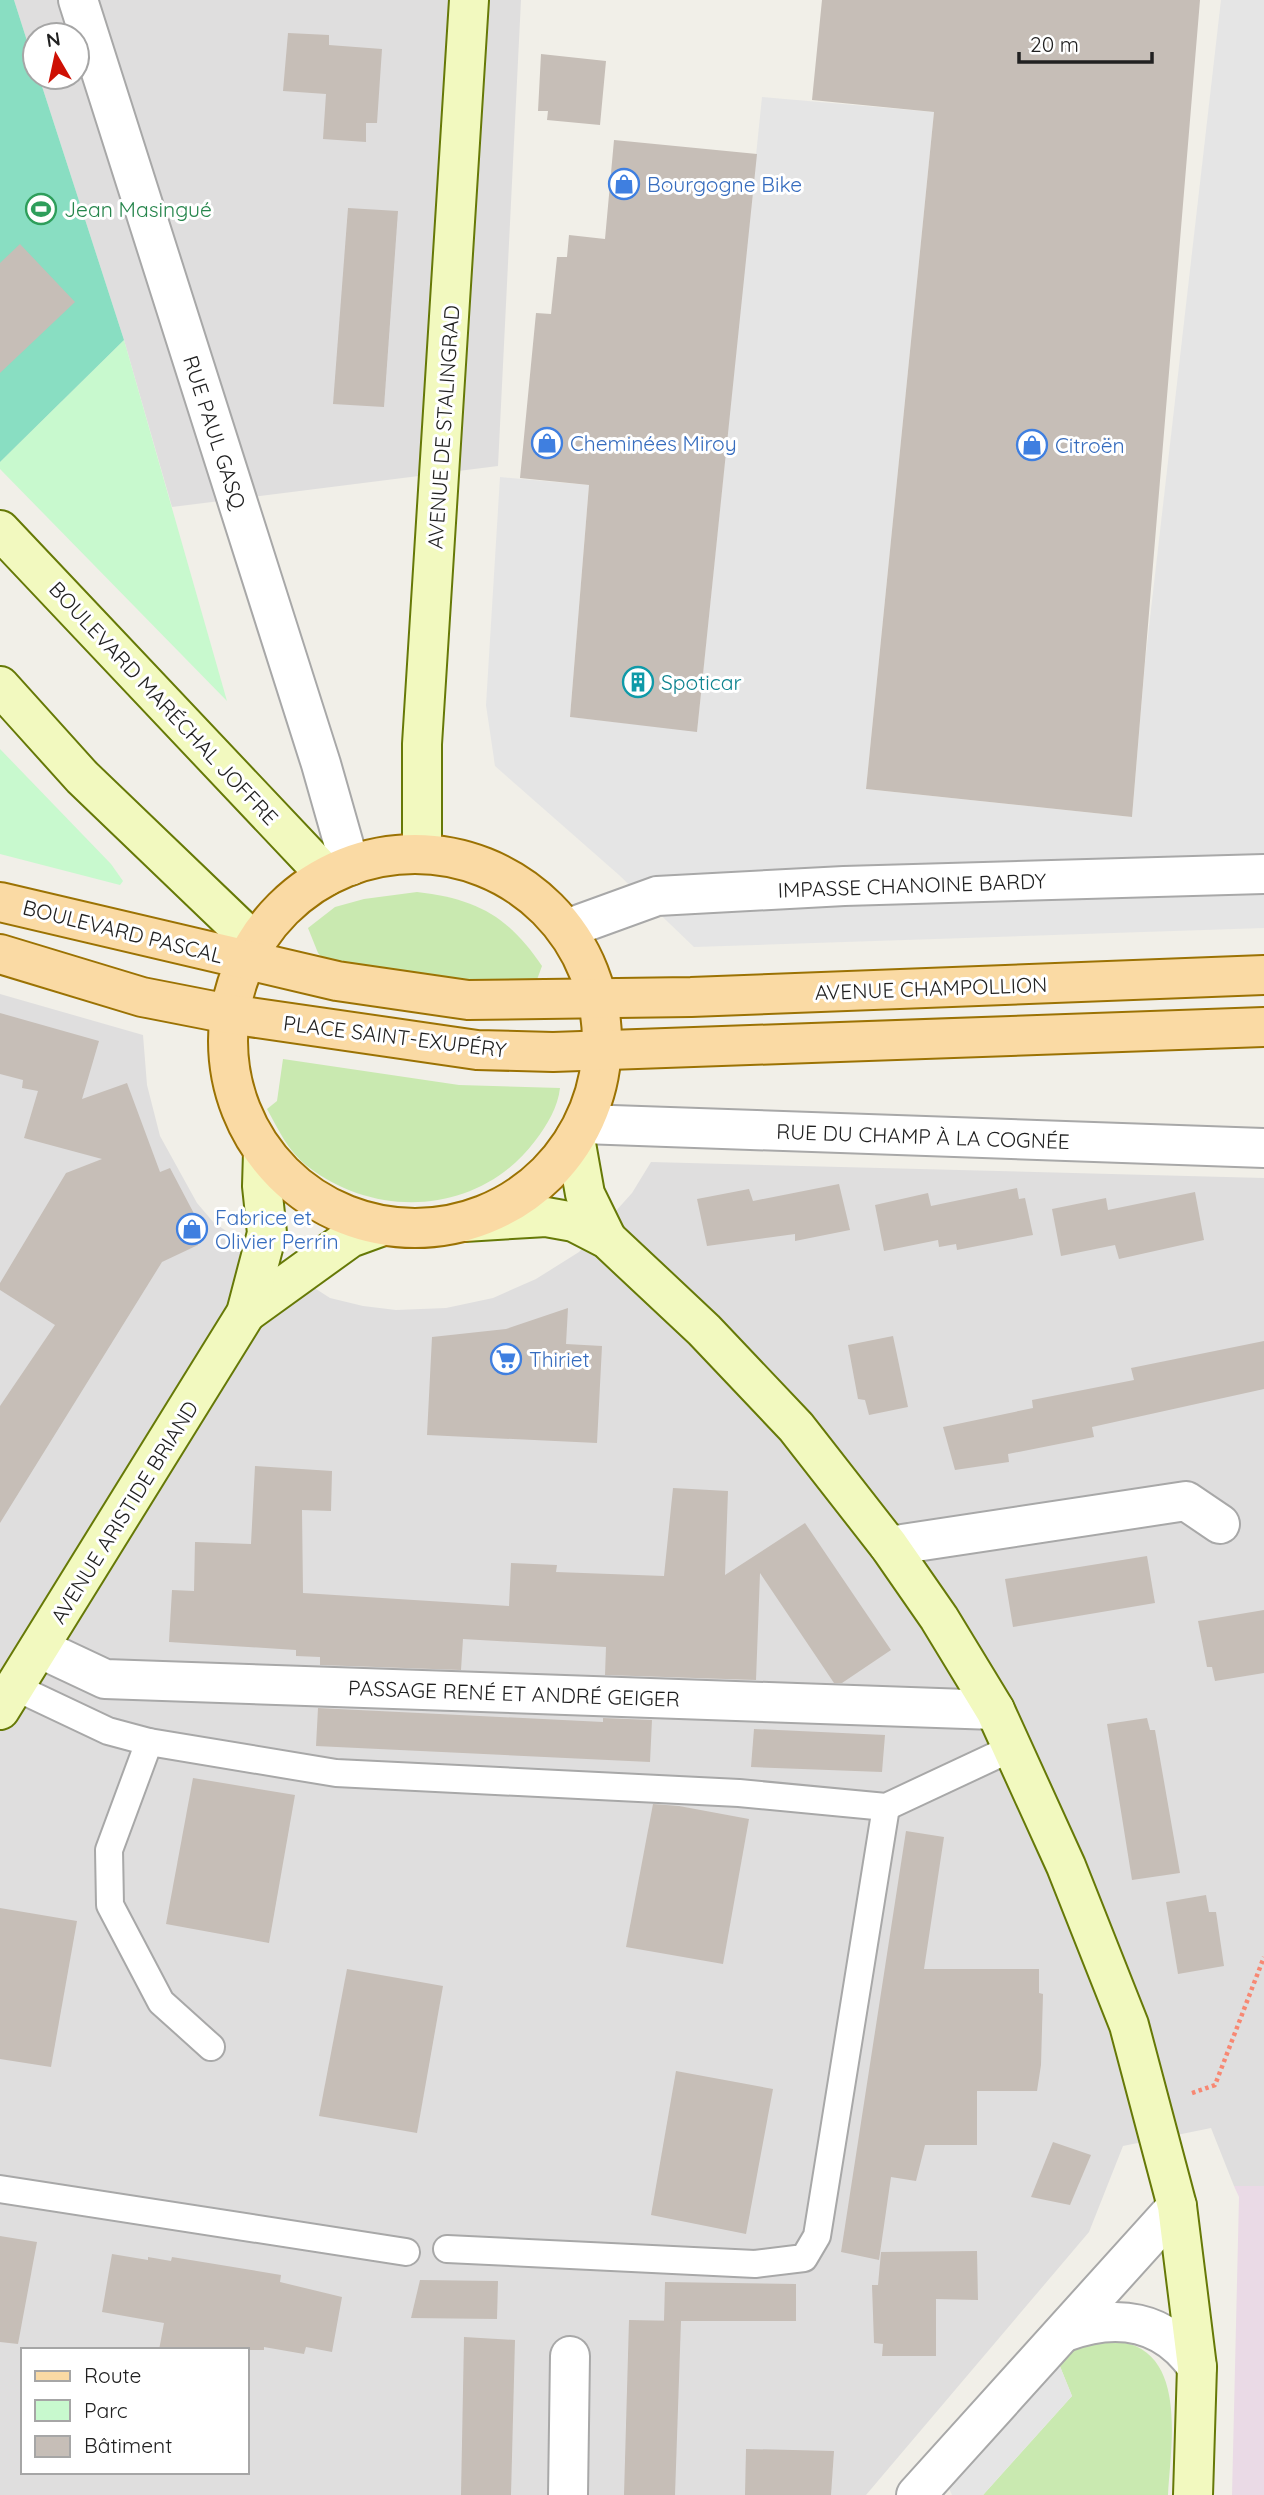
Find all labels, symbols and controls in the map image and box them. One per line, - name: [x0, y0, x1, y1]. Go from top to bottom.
- north arrow: [21, 21, 91, 91]
- scale bar: [1019, 21, 1152, 65]
- text: N: [45, 26, 62, 52]
- text: 20 m: [1030, 31, 1079, 57]
- shop icon: Bourgogne Bike: [607, 167, 641, 201]
- place label: Bourgogne Bike: [647, 171, 802, 197]
- sports icon: Jean Masingué: [24, 192, 58, 226]
- place label: Jean Masingué: [64, 196, 212, 222]
- street label: AVENUE DE STALINGRAD: [422, 304, 464, 550]
- street label: RUE PAUL GASQ: [178, 352, 252, 513]
- shop icon: Cheminées Miroy: [530, 426, 564, 460]
- shop icon: Citroën: [1015, 428, 1049, 462]
- place label: Cheminées Miroy: [570, 430, 737, 456]
- place label: Citroën: [1055, 432, 1125, 458]
- street label: BOULEVARD MARÉCHAL JOFFRE: [44, 576, 284, 830]
- building icon: Spoticar: [621, 665, 655, 699]
- place label: Spoticar: [661, 669, 742, 695]
- street label: IMPASSE CHANOINE BARDY: [777, 867, 1047, 903]
- street label: BOULEVARD PASCAL: [20, 894, 226, 968]
- street label: AVENUE CHAMPOLLION: [814, 971, 1048, 1005]
- street label: PLACE SAINT-EXUPÉRY: [282, 1009, 508, 1063]
- street label: RUE DU CHAMP À LA COGNÉE: [776, 1118, 1070, 1154]
- place label: Fabrice et Olivier Perrin: [215, 1204, 339, 1254]
- shop icon: Fabrice et Olivier Perrin: [175, 1212, 209, 1246]
- supermarket icon: Thiriet: [489, 1342, 523, 1376]
- place label: Thiriet: [529, 1346, 590, 1372]
- street label: AVENUE ARISTIDE BRIAND: [45, 1396, 203, 1628]
- street label: PASSAGE RENÉ ET ANDRÉ GEIGER: [348, 1674, 680, 1712]
- legend: [21, 2348, 248, 2474]
- text: Route: [84, 2362, 141, 2388]
- text: Parc: [84, 2397, 128, 2423]
- text: Bâtiment: [84, 2432, 172, 2458]

